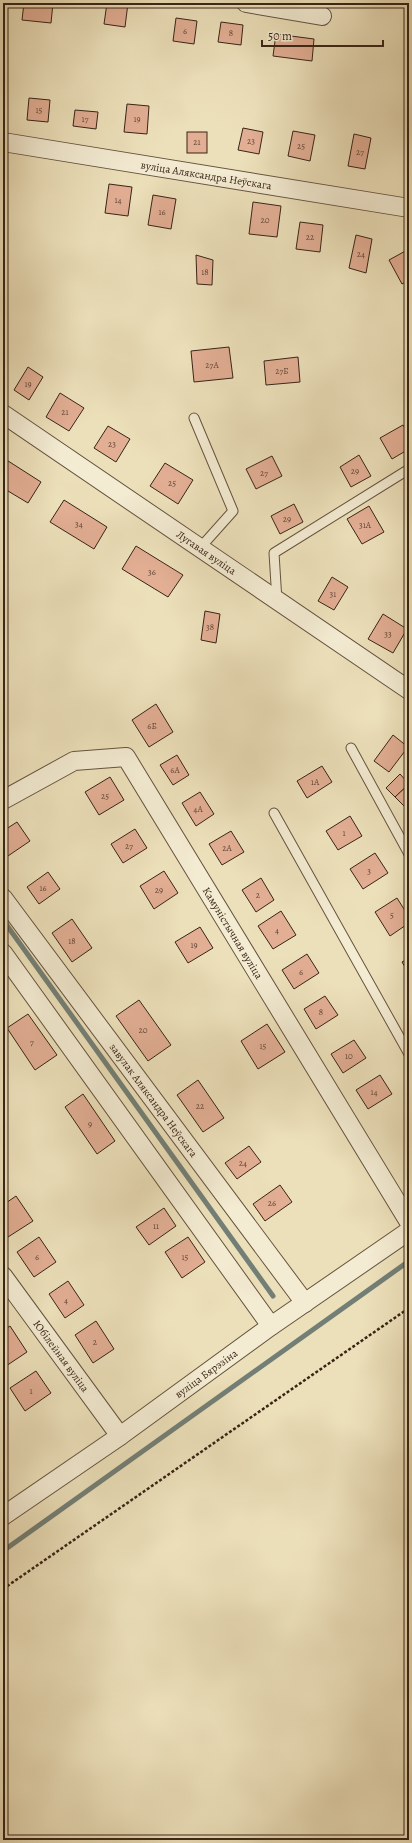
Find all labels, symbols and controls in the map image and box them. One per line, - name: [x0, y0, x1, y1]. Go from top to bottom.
- scale bar: [262, 22, 383, 48]
- house number: 6: [183, 25, 187, 37]
- house number: 8: [229, 27, 233, 39]
- text: 50 m: [268, 28, 292, 44]
- house number: 15: [36, 104, 43, 116]
- house number: 17: [82, 113, 89, 125]
- house number: 19: [133, 113, 141, 125]
- house number: 23: [247, 135, 255, 147]
- house number: 21: [193, 136, 201, 148]
- house number: 25: [297, 140, 305, 152]
- house number: 27: [356, 146, 364, 158]
- street label: вуліца Аляксандра Неўскага: [140, 158, 274, 194]
- house number: 14: [114, 194, 122, 206]
- house number: 16: [158, 206, 166, 218]
- house number: 20: [260, 214, 270, 226]
- house number: 22: [306, 231, 315, 243]
- house number: 24: [357, 248, 365, 260]
- house number: 18: [201, 266, 209, 278]
- house number: 27А: [205, 359, 219, 371]
- house number: 27Б: [275, 365, 289, 377]
- house number: 19: [24, 378, 32, 390]
- house number: 21: [61, 406, 69, 418]
- house number: 23: [108, 438, 116, 450]
- house number: 29: [351, 465, 359, 477]
- house number: 27: [260, 467, 268, 479]
- house number: 25: [168, 477, 176, 489]
- house number: 29: [283, 513, 291, 525]
- house number: 34: [75, 518, 83, 530]
- house number: 31А: [359, 519, 372, 531]
- street label: Лугавая вуліца: [173, 527, 240, 579]
- house number: 36: [148, 566, 156, 578]
- house number: 31: [330, 588, 336, 600]
- house number: 38: [206, 621, 214, 633]
- house number: 33: [384, 628, 392, 640]
- house number: 6Б: [147, 720, 157, 732]
- house number: 6А: [170, 764, 180, 776]
- house number: 1А: [311, 776, 320, 788]
- house number: 25: [101, 790, 109, 802]
- house number: 4А: [193, 803, 203, 815]
- house number: 1: [342, 827, 346, 839]
- house number: 27: [125, 840, 133, 852]
- house number: 2А: [222, 842, 233, 854]
- house number: 3: [367, 865, 371, 877]
- house number: 16: [39, 882, 47, 894]
- house number: 29: [155, 884, 163, 896]
- street label: Камуністычная вуліца: [199, 884, 267, 983]
- house number: 2: [256, 889, 261, 901]
- house number: 5: [390, 909, 394, 921]
- house number: 4: [275, 924, 279, 936]
- house number: 18: [68, 935, 76, 947]
- house number: 19: [190, 939, 198, 951]
- house number: 6: [299, 966, 303, 978]
- house number: 8: [319, 1006, 323, 1018]
- house number: 20: [138, 1024, 148, 1036]
- house number: 7: [30, 1036, 34, 1048]
- street label: завулак Аляксандра Неўскага: [106, 1040, 201, 1161]
- house number: 15: [260, 1040, 267, 1052]
- house number: 10: [345, 1050, 353, 1062]
- house number: 14: [370, 1086, 378, 1098]
- house number: 22: [196, 1100, 205, 1112]
- house number: 9: [88, 1118, 92, 1130]
- house number: 24: [239, 1157, 247, 1169]
- house number: 26: [268, 1197, 276, 1209]
- house number: 11: [153, 1220, 159, 1232]
- house number: 6: [35, 1251, 39, 1263]
- house number: 15: [182, 1251, 189, 1263]
- house number: 4: [64, 1294, 68, 1306]
- street label: Юбілейная вуліца: [30, 1317, 93, 1396]
- house number: 2: [93, 1336, 98, 1348]
- street label: вуліца Бярэзіна: [172, 1345, 241, 1402]
- house number: 1: [29, 1385, 33, 1397]

